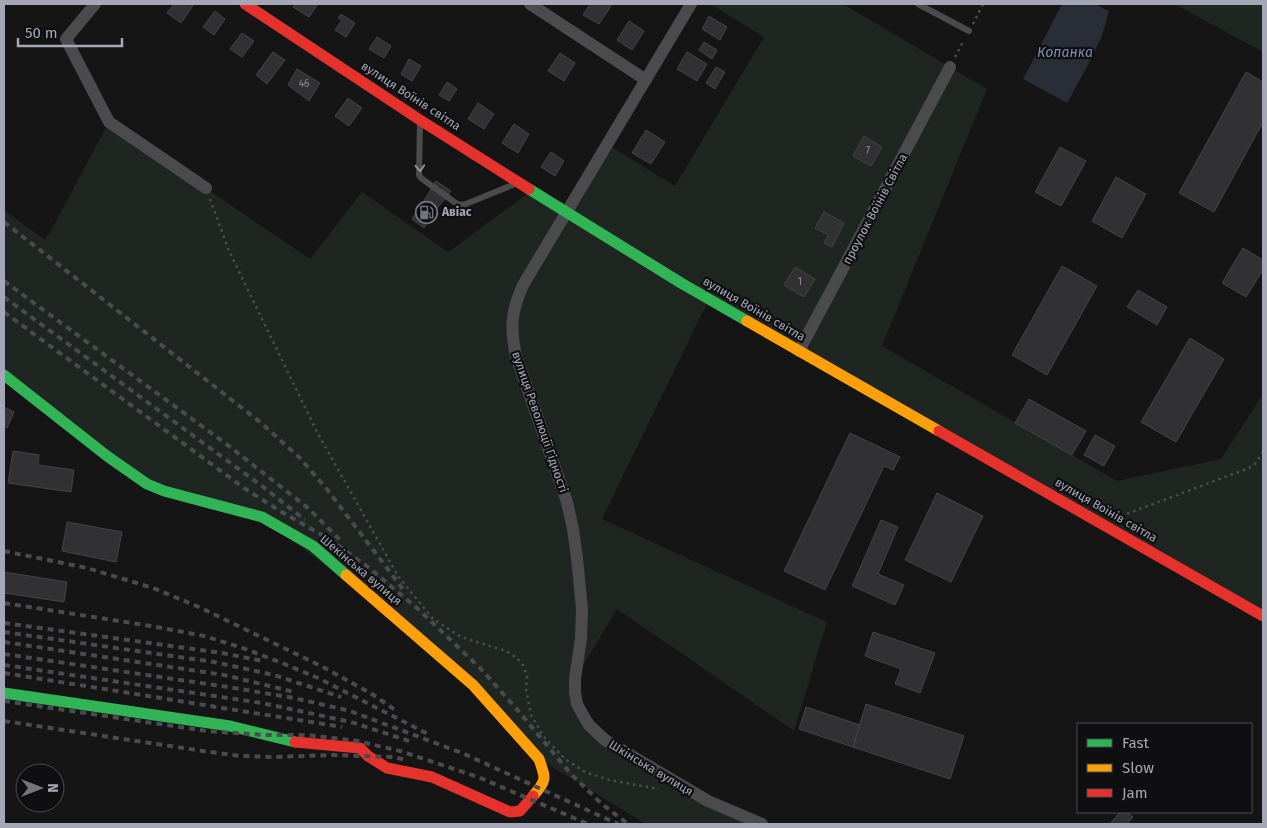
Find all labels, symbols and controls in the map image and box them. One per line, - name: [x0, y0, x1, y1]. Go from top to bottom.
- scale bar: [18, 15, 121, 47]
- text: 50 m: [25, 24, 58, 42]
- water label: Копанка: [1037, 44, 1093, 61]
- street label: вулиця Воїнів світла: [359, 59, 463, 133]
- house number: 46: [299, 78, 309, 90]
- house number: 7: [866, 145, 871, 157]
- street label: проулок Воїнів Світла: [840, 151, 910, 267]
- one-way arrow: [414, 165, 425, 173]
- fuel station icon: Авіас: [414, 200, 438, 224]
- place label: Авіас: [441, 205, 472, 219]
- street label: вулиця Воїнів світла: [700, 274, 808, 344]
- house number: 1: [798, 276, 802, 288]
- street label: вулиця Революції Гідності: [509, 350, 571, 494]
- street label: вулиця Воїнів світла: [1052, 475, 1160, 545]
- street label: Шекінська вулиця: [317, 532, 405, 608]
- legend: [1077, 723, 1252, 813]
- text: Fast: [1122, 734, 1149, 752]
- street label: Шкінська вулиця: [606, 737, 696, 799]
- text: Slow: [1122, 759, 1154, 777]
- north arrow: [15, 763, 65, 813]
- text: N: [44, 783, 61, 793]
- text: Jam: [1122, 784, 1148, 802]

